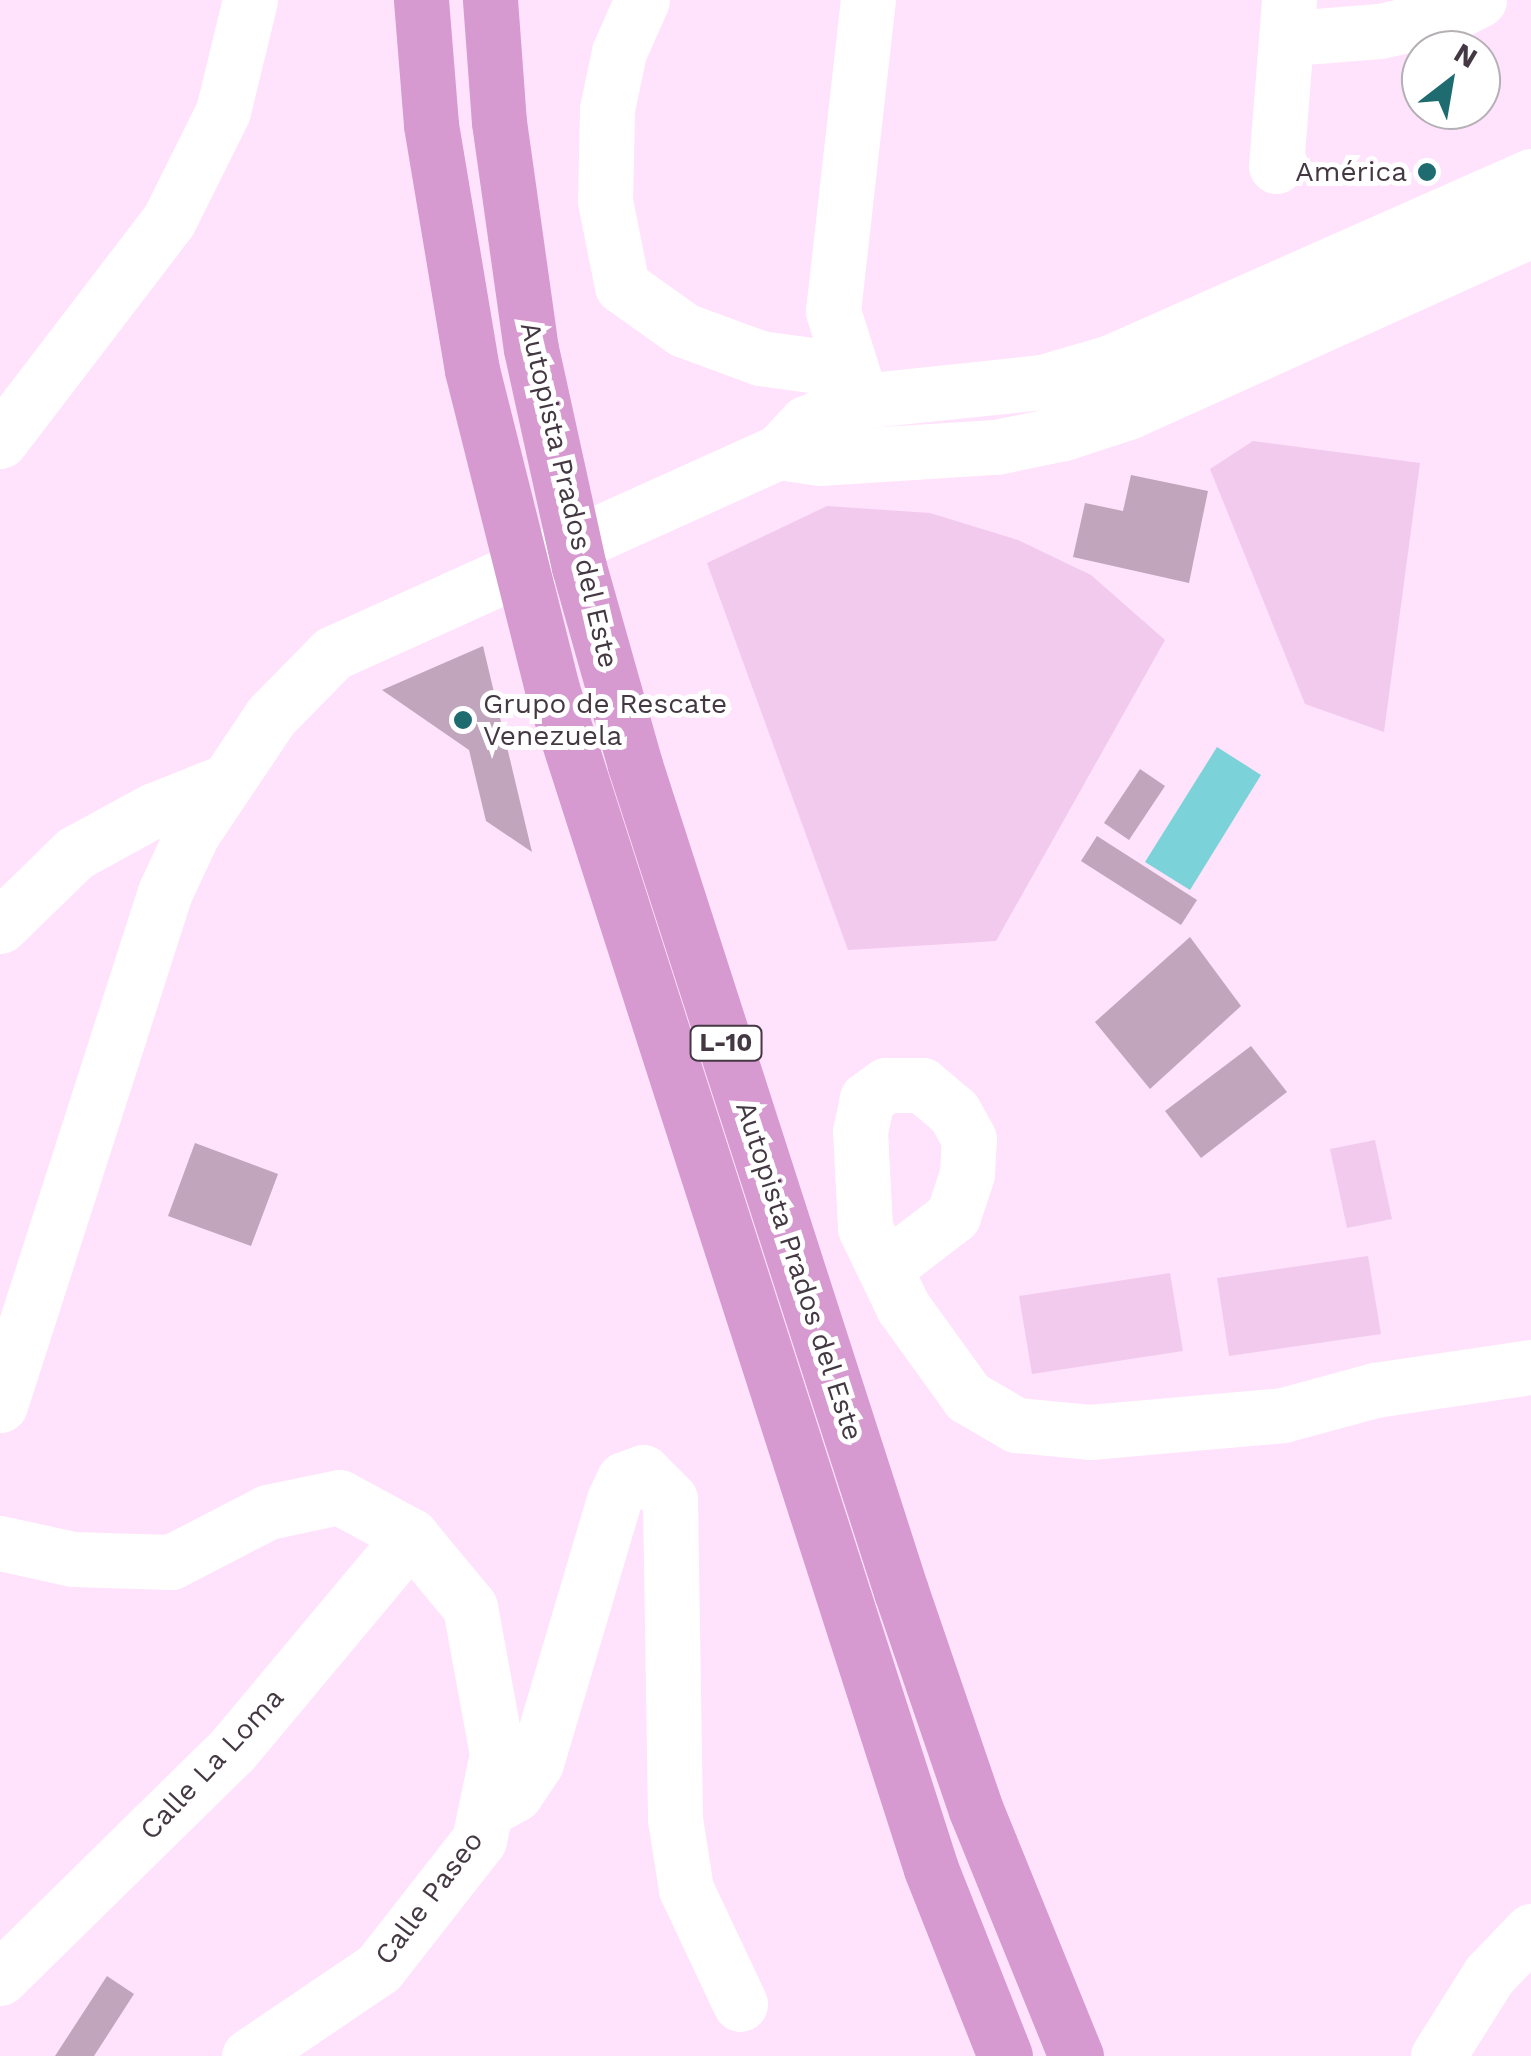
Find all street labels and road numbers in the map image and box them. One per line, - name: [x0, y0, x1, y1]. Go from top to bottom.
- street label: Autopista Prados del Este: [513, 318, 625, 672]
- road number: L-10: [688, 1023, 764, 1063]
- street label: Autopista Prados del Este: [728, 1097, 870, 1445]
- street label: Calle La Loma: [133, 1681, 291, 1847]
- street label: Calle Paseo: [368, 1825, 490, 1971]

